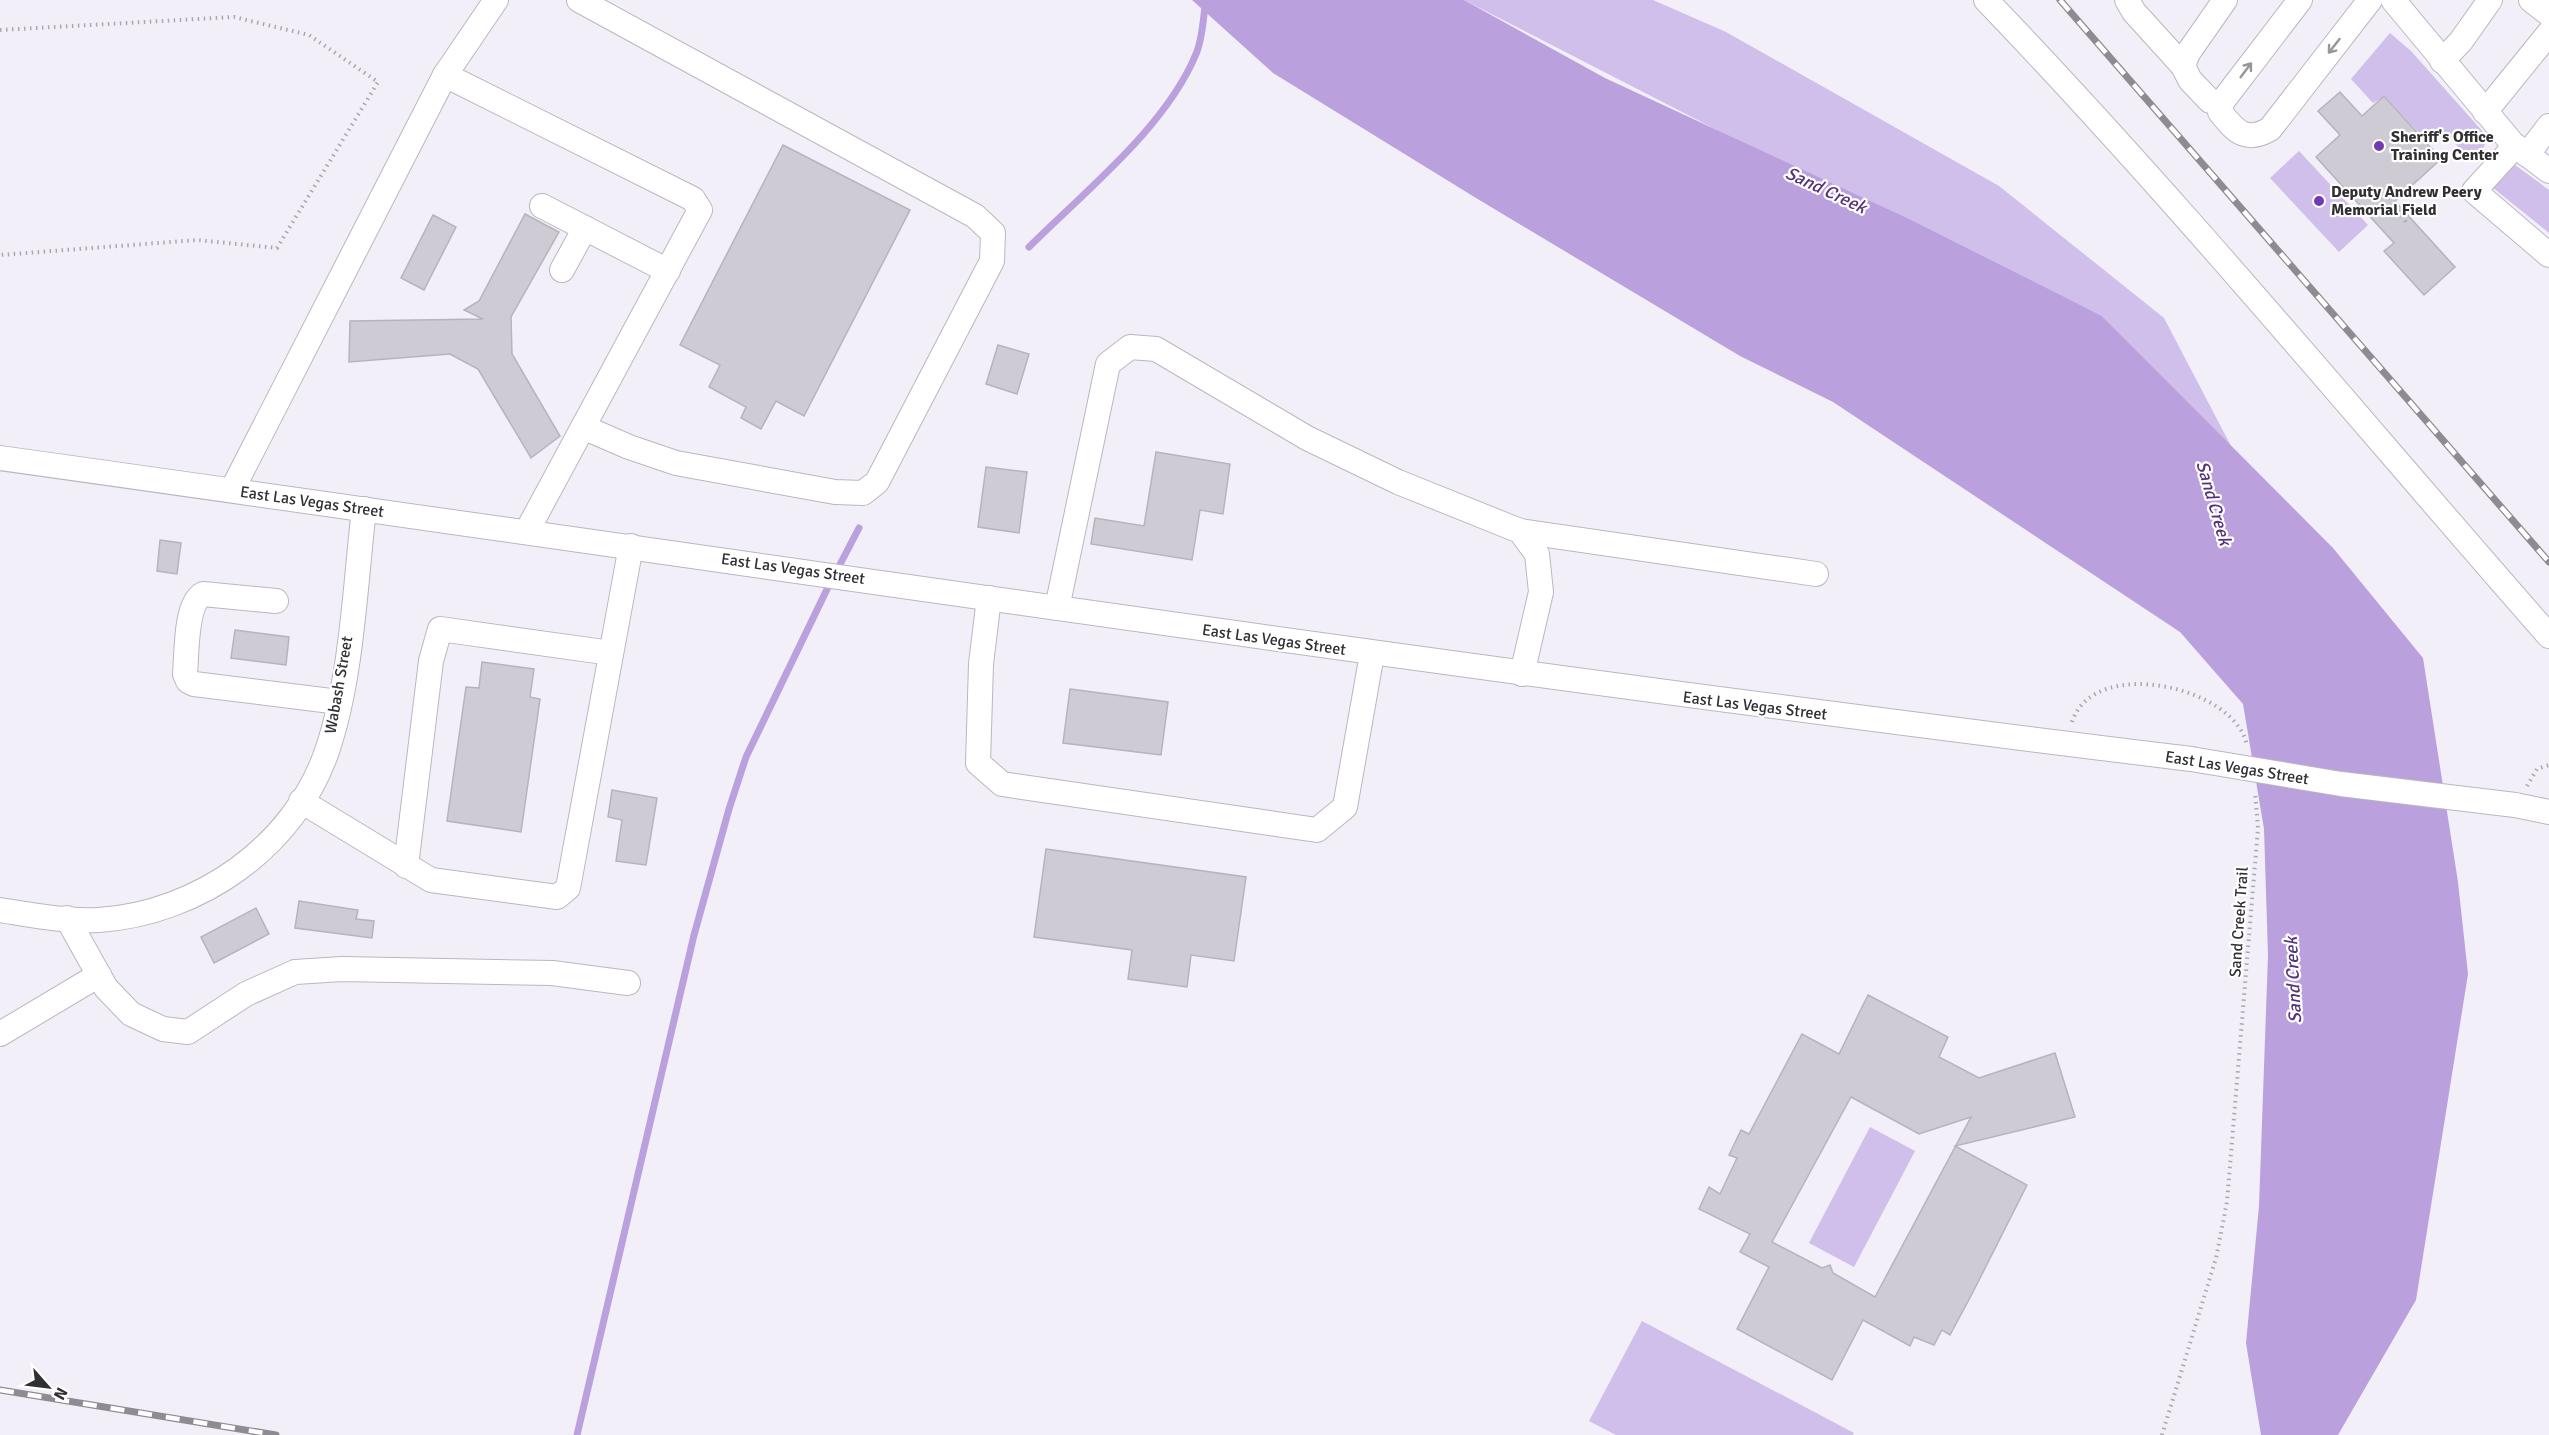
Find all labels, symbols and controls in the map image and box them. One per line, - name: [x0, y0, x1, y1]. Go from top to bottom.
- one-way arrow: [2327, 38, 2340, 54]
- one-way arrow: [2240, 62, 2253, 78]
- place label: Sheriff's Office Training Center: [2391, 127, 2499, 165]
- marker: Sheriff's Office Training Center: [2372, 139, 2386, 153]
- water label: Sand Creek: [1782, 162, 1872, 219]
- place label: Deputy Andrew Peery Memorial Field: [2331, 182, 2482, 220]
- marker: Deputy Andrew Peery Memorial Field: [2312, 194, 2326, 208]
- water label: Sand Creek: [2191, 458, 2237, 550]
- street label: East Las Vegas Street: [239, 482, 386, 522]
- street label: East Las Vegas Street: [720, 549, 867, 589]
- street label: East Las Vegas Street: [1201, 620, 1348, 660]
- street label: Wabash Street: [321, 634, 357, 735]
- street label: East Las Vegas Street: [1682, 687, 1829, 725]
- street label: East Las Vegas Street: [2164, 747, 2311, 789]
- street label: Sand Creek Trail: [2225, 866, 2253, 978]
- water label: Sand Creek: [2280, 934, 2306, 1024]
- north arrow: [18, 1357, 78, 1417]
- text: N: [49, 1384, 72, 1403]

